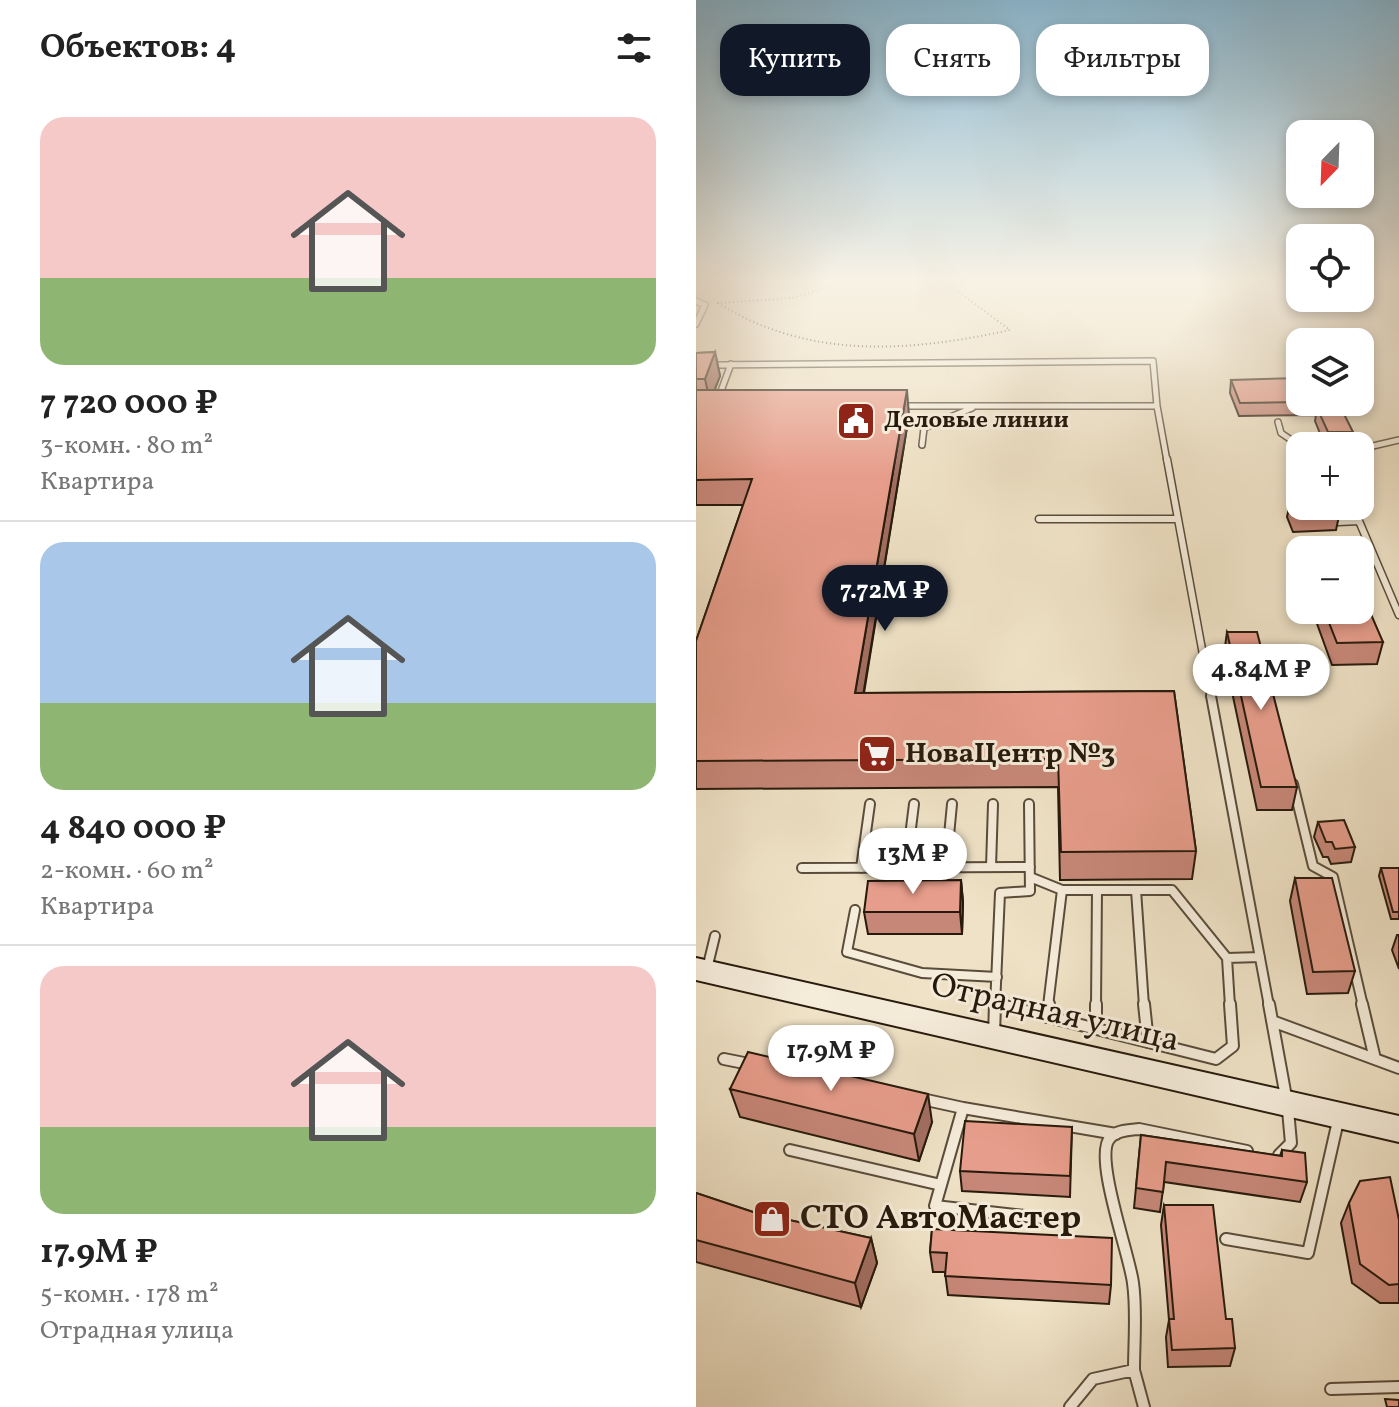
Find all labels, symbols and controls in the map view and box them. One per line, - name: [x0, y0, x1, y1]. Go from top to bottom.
- chip: Купить: [720, 24, 870, 96]
- chip: Снять: [886, 24, 1020, 96]
- chip: Фильтры: [1036, 24, 1209, 96]
- text: Объектов: 4: [40, 25, 236, 72]
- icon: filters: [612, 26, 656, 70]
- north arrow: [1286, 120, 1374, 208]
- map controls: [1286, 120, 1374, 624]
- icon: home: [276, 169, 420, 313]
- button: locate: [1286, 224, 1374, 312]
- button: layers: [1286, 328, 1374, 416]
- text: 7 720 000 ₽: [40, 381, 218, 428]
- public building icon: Деловые линии: [835, 400, 877, 442]
- place label: Деловые линии: [884, 404, 1069, 438]
- text: 3-комн. · 80 m²: [40, 428, 213, 464]
- button: +: [1286, 432, 1374, 520]
- text: Квартира: [40, 464, 154, 500]
- button: −: [1286, 536, 1374, 624]
- pin: 7.72M ₽: [811, 565, 959, 633]
- text: 7.72M ₽: [840, 573, 930, 609]
- icon: home: [276, 594, 420, 738]
- pin: 4.84M ₽: [1187, 644, 1335, 712]
- text: 4.84M ₽: [1211, 652, 1311, 688]
- supermarket icon: НоваЦентр №3: [856, 733, 898, 775]
- place label: НоваЦентр №3: [905, 735, 1115, 774]
- text: 4 840 000 ₽: [40, 806, 226, 853]
- pin: 13M ₽: [857, 828, 969, 896]
- text: 13M ₽: [877, 836, 949, 872]
- text: 2-комн. · 60 m²: [40, 853, 214, 889]
- text: Квартира: [40, 889, 154, 925]
- street label: Отрадная улица: [926, 963, 1184, 1065]
- icon: home: [276, 1018, 420, 1162]
- pin: 17.9M ₽: [757, 1025, 905, 1093]
- text: 17.9M ₽: [786, 1033, 876, 1069]
- place label: СТО АвтоМастер: [800, 1196, 1081, 1243]
- shop icon: СТО АвтоМастер: [751, 1198, 793, 1240]
- text: 17.9M ₽: [40, 1230, 158, 1277]
- text: 5-комн. · 178 m²: [40, 1277, 219, 1313]
- text: Отрадная улица: [40, 1313, 234, 1349]

